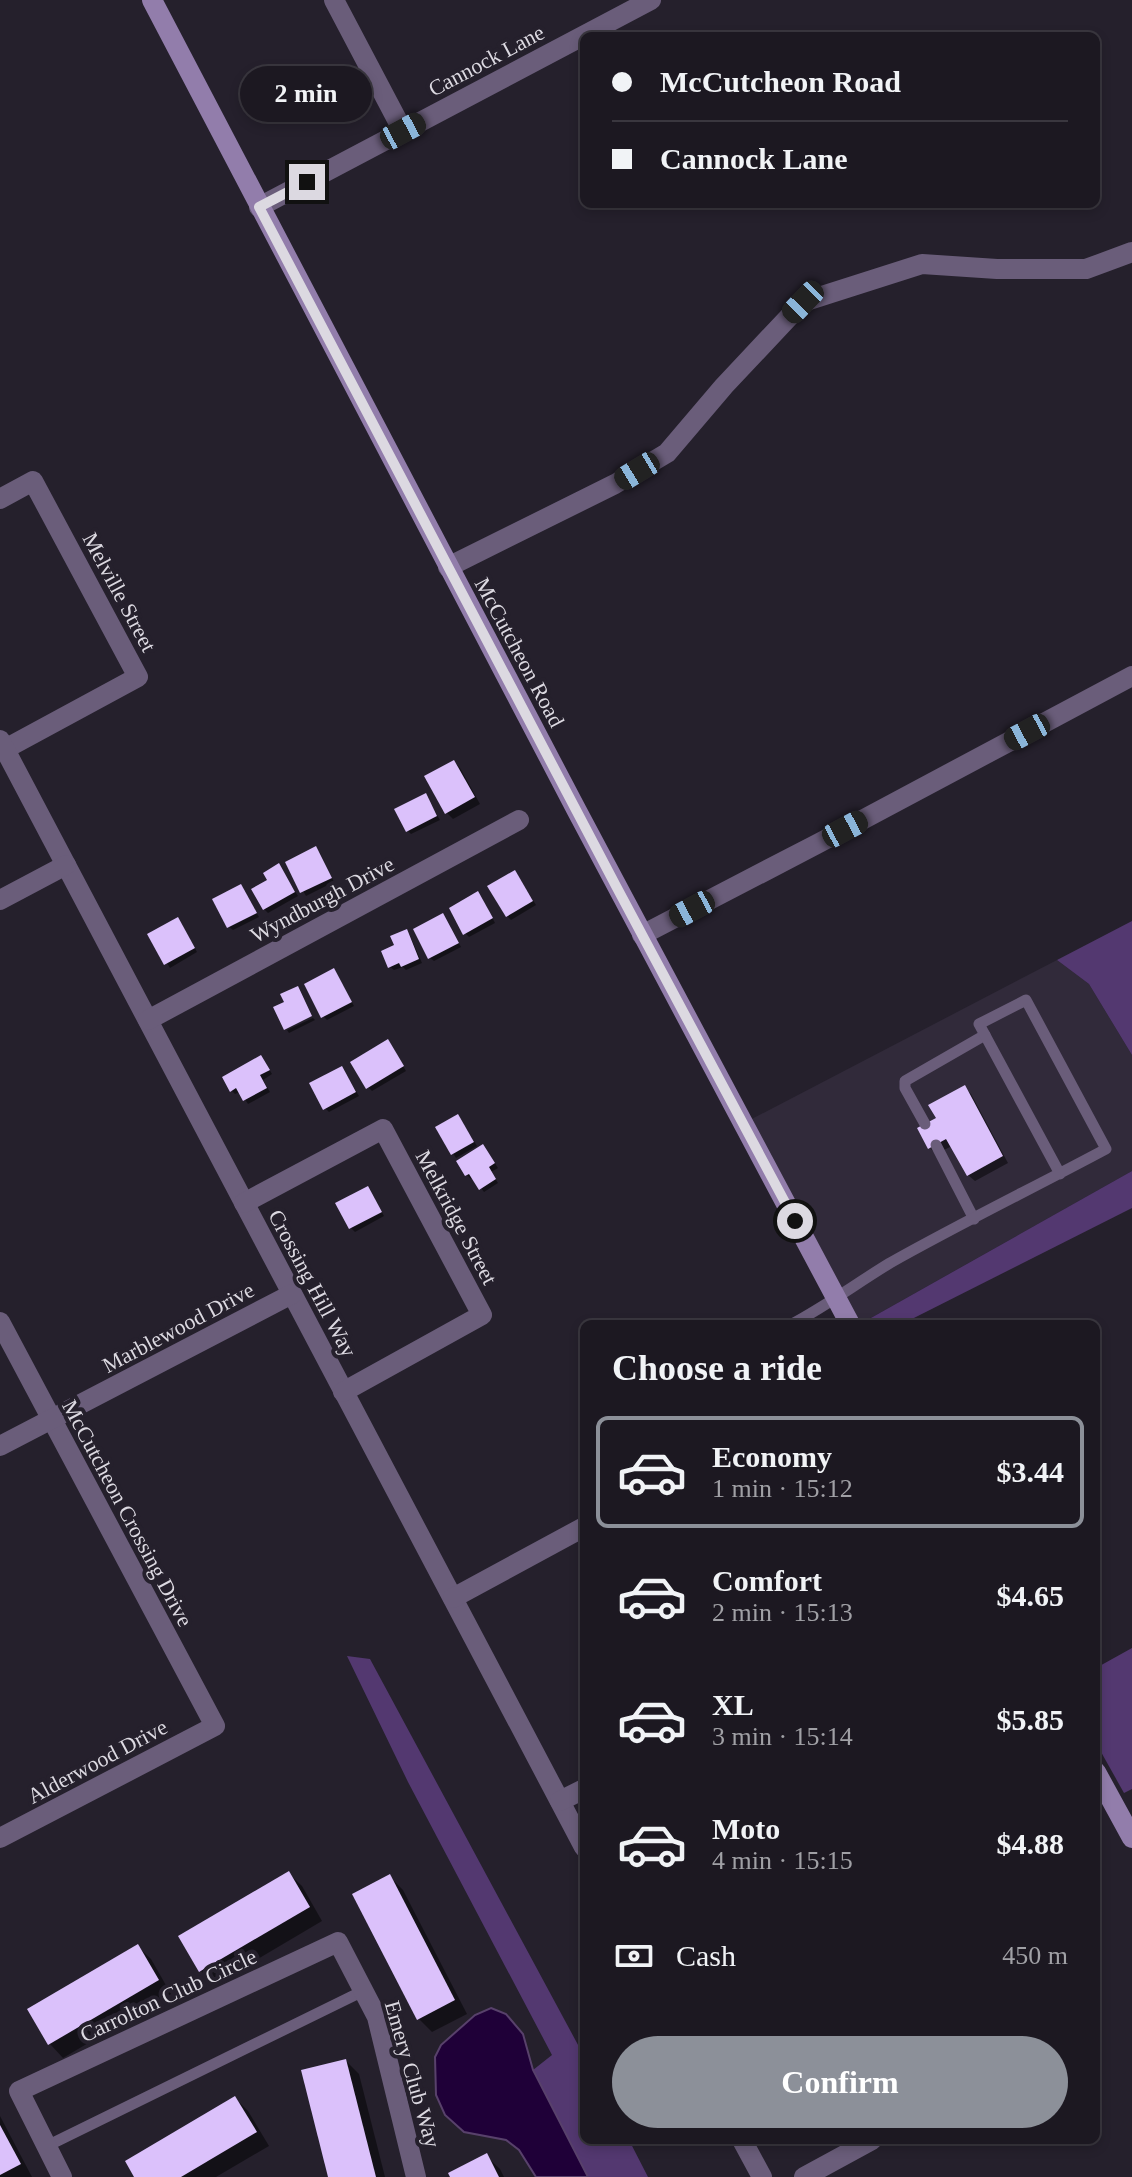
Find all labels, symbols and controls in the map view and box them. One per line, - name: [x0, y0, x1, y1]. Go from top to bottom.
- street label: Cannock Lane: [424, 19, 548, 101]
- text: McCutcheon Road: [660, 65, 901, 98]
- callout: 2 min: [241, 66, 373, 122]
- text: 2 min: [275, 79, 337, 108]
- car: [376, 109, 430, 153]
- text: Cannock Lane: [660, 142, 848, 175]
- route end: [289, 164, 325, 200]
- car: [778, 276, 828, 328]
- car: [610, 448, 664, 494]
- street label: Melville Street: [78, 528, 161, 656]
- street label: McCutcheon Road: [470, 573, 569, 731]
- car: [1000, 710, 1054, 754]
- car: [818, 807, 872, 851]
- street label: Wyndburgh Drive: [246, 851, 398, 948]
- car: [665, 887, 719, 931]
- street label: Melkridge Street: [411, 1146, 502, 1289]
- route start: [777, 1203, 813, 1239]
- street label: Crossing Hill Way: [263, 1205, 362, 1361]
- street label: Marblewood Drive: [98, 1277, 258, 1378]
- text: Choose a ride: [612, 1348, 822, 1388]
- street label: McCutcheon Crossing Drive: [57, 1396, 198, 1631]
- icon: car: [616, 1436, 688, 1508]
- text: Economy: [712, 1440, 832, 1473]
- text: $3.44: [997, 1455, 1064, 1488]
- text: 1 min · 15:12: [712, 1474, 853, 1503]
- icon: car: [616, 1560, 688, 1632]
- text: Comfort: [712, 1564, 822, 1597]
- text: $4.65: [997, 1579, 1064, 1612]
- text: 2 min · 15:13: [712, 1598, 853, 1627]
- icon: car: [616, 1684, 688, 1756]
- text: XL: [712, 1688, 754, 1721]
- text: $5.85: [997, 1703, 1064, 1736]
- street label: Alderwood Drive: [23, 1714, 171, 1809]
- text: 3 min · 15:14: [712, 1722, 853, 1751]
- icon: car: [616, 1808, 688, 1880]
- text: Moto: [712, 1812, 780, 1845]
- text: $4.88: [997, 1827, 1064, 1860]
- text: 4 min · 15:15: [712, 1846, 853, 1875]
- icon: cash: [612, 1934, 656, 1978]
- text: Cash: [676, 1939, 736, 1972]
- text: 450 m: [1002, 1941, 1068, 1970]
- street label: Carrolton Club Circle: [76, 1944, 260, 2047]
- street label: Emery Club Way: [380, 1998, 445, 2151]
- button: Confirm: [612, 2036, 1068, 2128]

